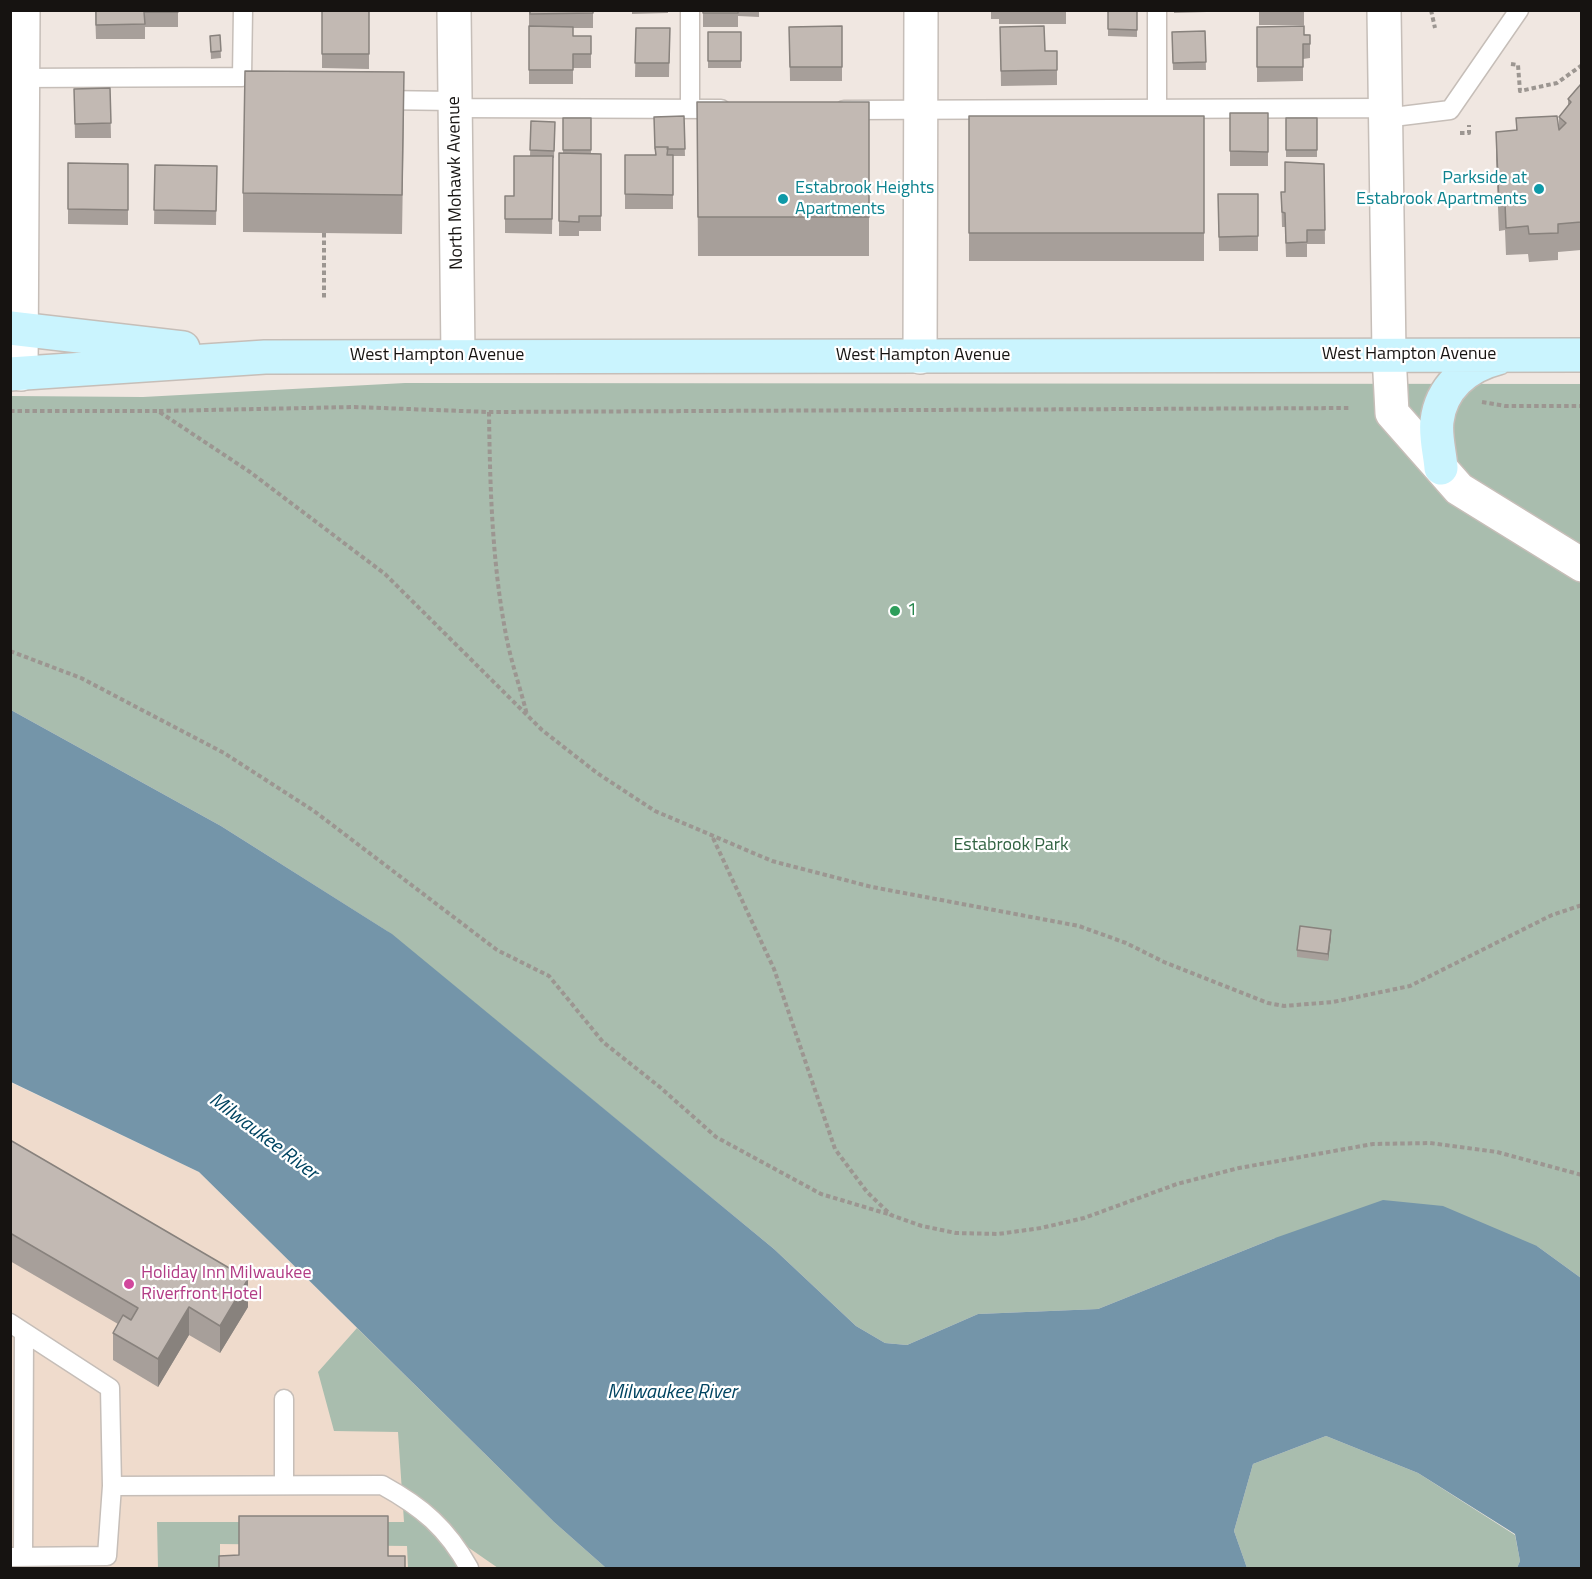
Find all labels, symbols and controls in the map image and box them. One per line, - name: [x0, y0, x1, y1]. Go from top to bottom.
- street label: North Mohawk Avenue: [444, 96, 468, 270]
- place label: Parkside at Estabrook Apartments: [1356, 168, 1527, 210]
- place label: Estabrook Heights Apartments: [795, 178, 934, 220]
- marker: Parkside at Estabrook Apartments: [1532, 182, 1546, 196]
- marker: Estabrook Heights Apartments: [776, 192, 790, 206]
- street label: West Hampton Avenue: [1322, 344, 1496, 366]
- street label: West Hampton Avenue: [350, 345, 524, 367]
- street label: West Hampton Avenue: [836, 345, 1010, 367]
- place label: 1: [907, 600, 917, 622]
- marker: 1: [888, 604, 902, 618]
- park label: Estabrook Park: [953, 835, 1069, 857]
- water label: Milwaukee River: [204, 1088, 322, 1186]
- place label: Holiday Inn Milwaukee Riverfront Hotel: [141, 1263, 311, 1306]
- marker: Holiday Inn Milwaukee Riverfront Hotel: [122, 1277, 136, 1291]
- water label: Milwaukee River: [607, 1381, 737, 1405]

